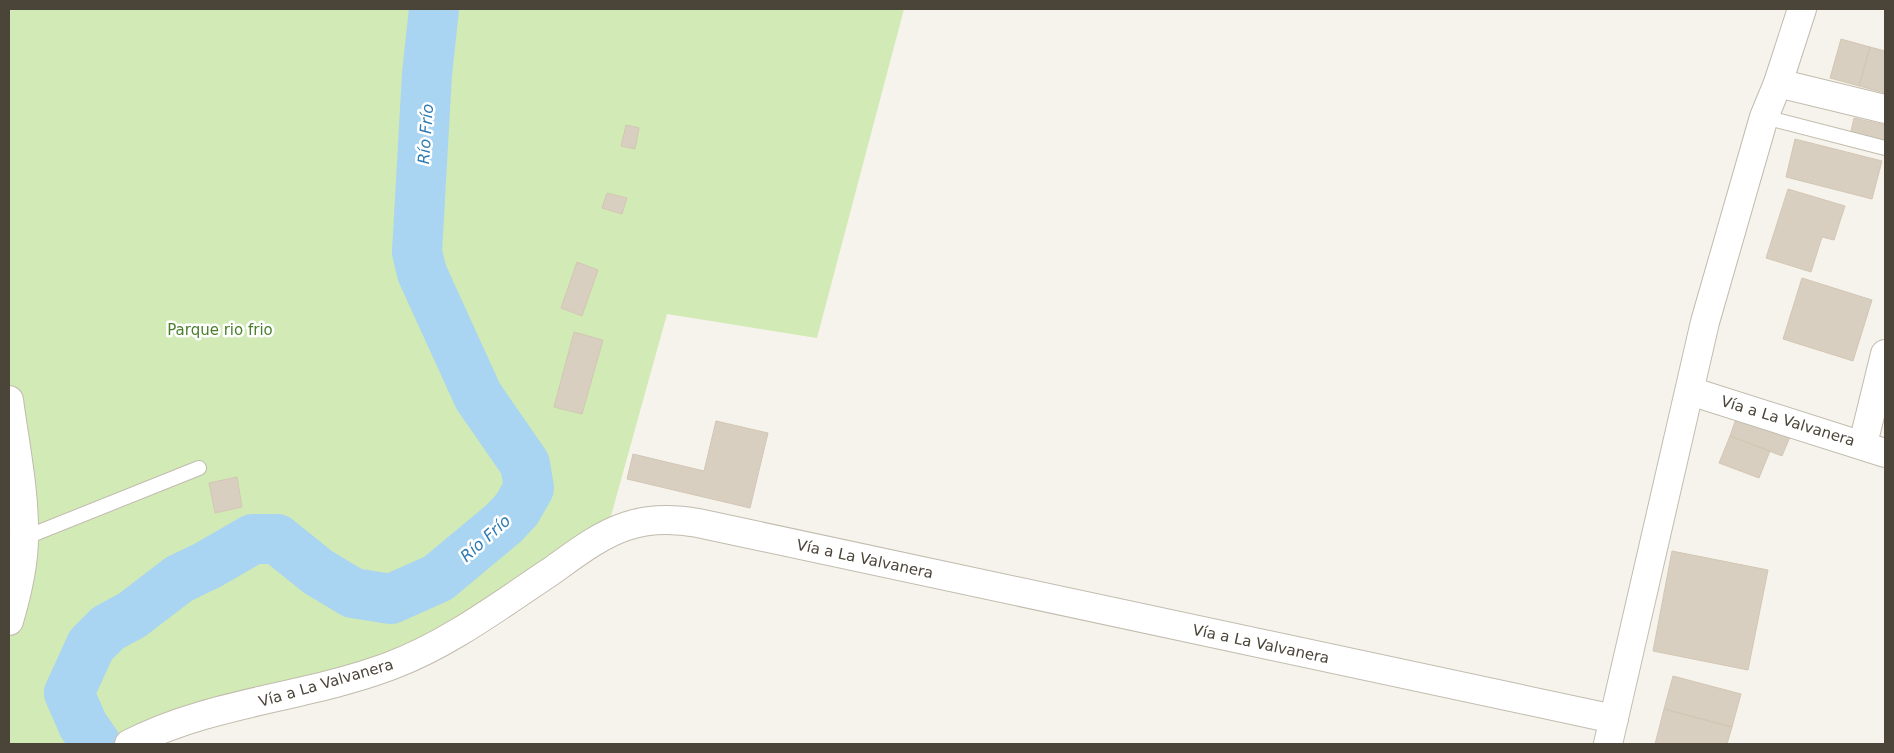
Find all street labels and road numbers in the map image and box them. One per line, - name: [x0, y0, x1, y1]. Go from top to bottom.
- street label: Vía a La Valvanera: [1719, 392, 1857, 450]
- street label: Vía a La Valvanera: [795, 536, 935, 582]
- street label: Vía a La Valvanera: [1191, 621, 1331, 667]
- street label: Vía a La Valvanera: [257, 655, 395, 711]

